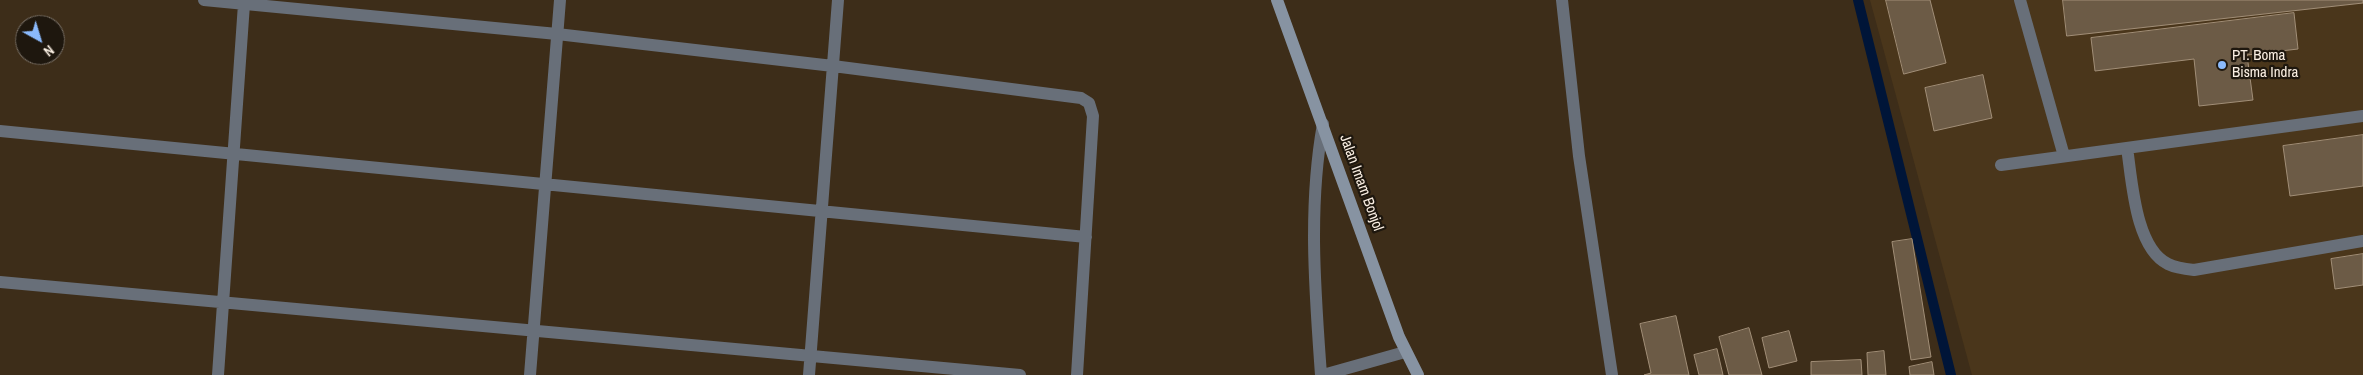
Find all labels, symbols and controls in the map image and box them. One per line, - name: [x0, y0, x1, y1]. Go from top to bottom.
- north arrow: [15, 15, 65, 65]
- text: N: [40, 41, 58, 60]
- place label: PT. Boma Bisma Indra: [2232, 47, 2298, 82]
- marker: PT. Boma Bisma Indra: [2216, 59, 2228, 71]
- street label: Jalan Imam Bonjol: [1335, 132, 1387, 234]

